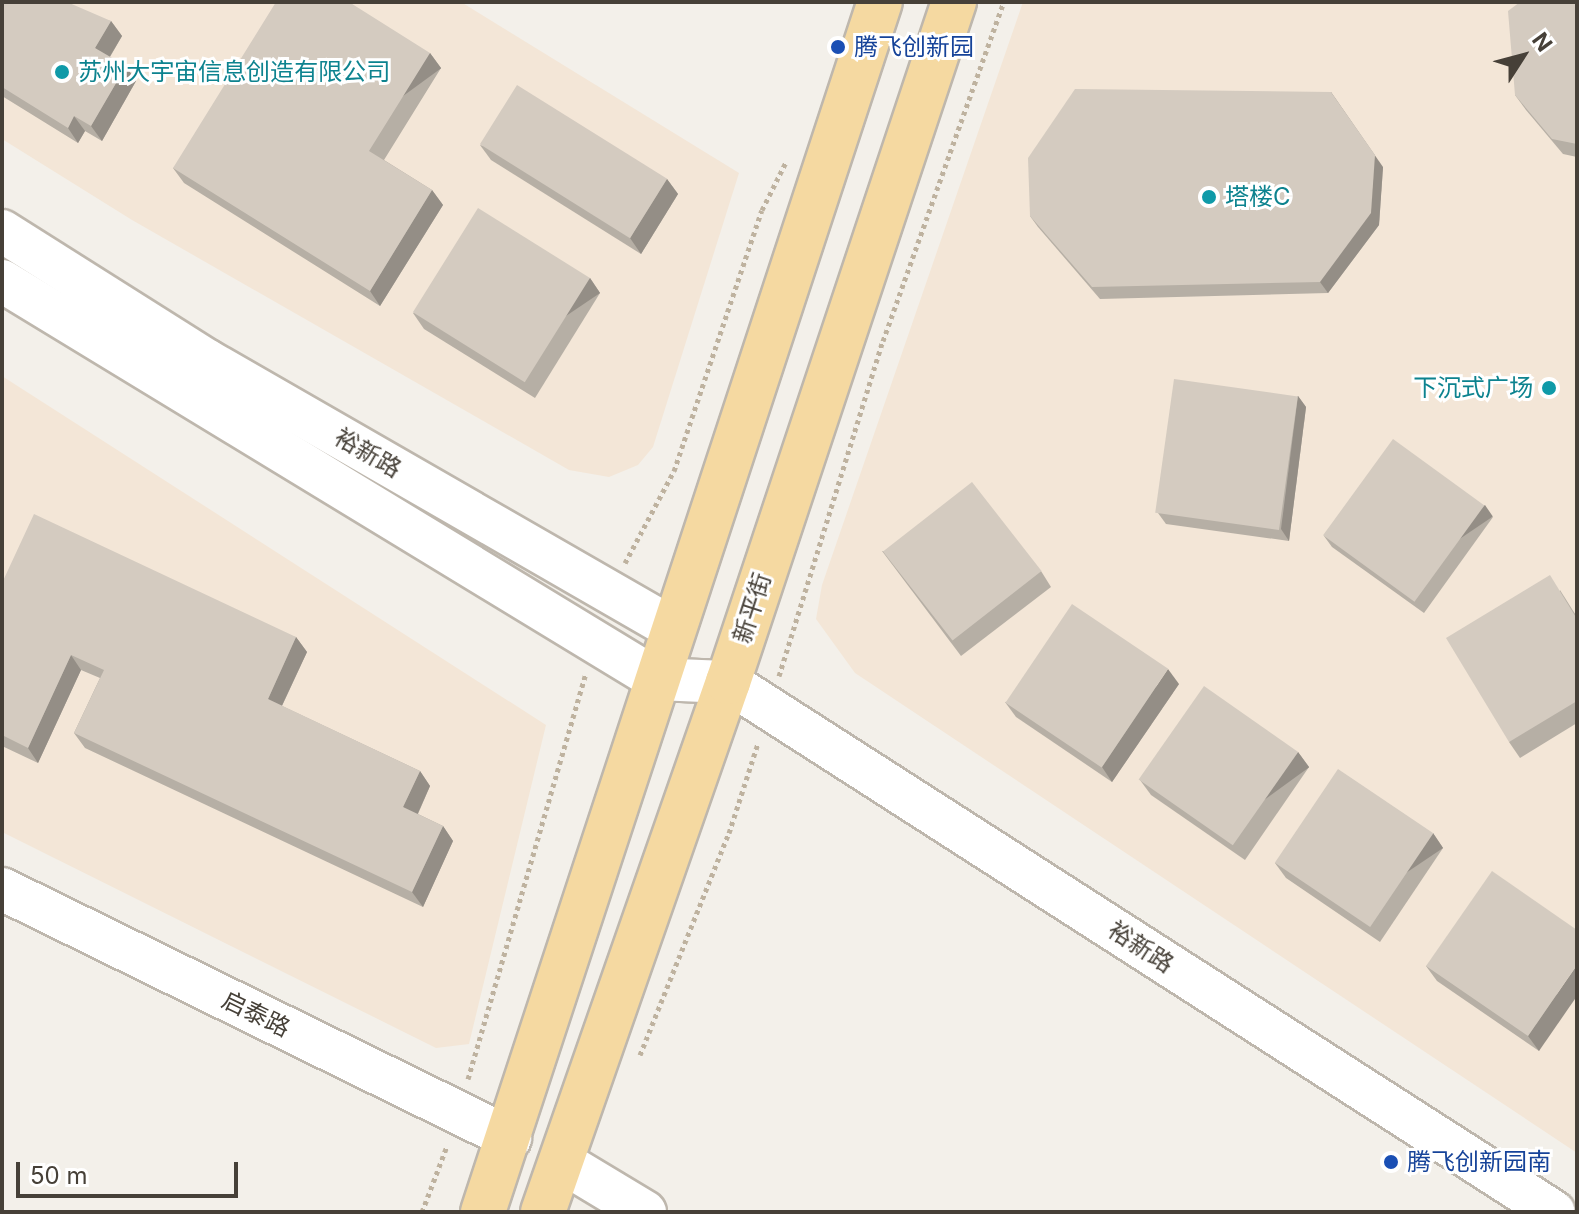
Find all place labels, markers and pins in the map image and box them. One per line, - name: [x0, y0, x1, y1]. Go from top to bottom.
- place label: 腾飞创新园: [854, 33, 974, 61]
- marker: 腾飞创新园: [829, 38, 847, 56]
- place label: 苏州大宇宙信息创造有限公司: [78, 58, 390, 86]
- marker: 苏州大宇宙信息创造有限公司: [53, 63, 71, 81]
- place label: 塔楼C: [1225, 183, 1291, 211]
- marker: 塔楼C: [1200, 188, 1218, 206]
- place label: 下沉式广场: [1413, 374, 1533, 402]
- marker: 下沉式广场: [1540, 379, 1558, 397]
- place label: 腾飞创新园南: [1407, 1148, 1551, 1176]
- marker: 腾飞创新园南: [1382, 1153, 1400, 1171]

